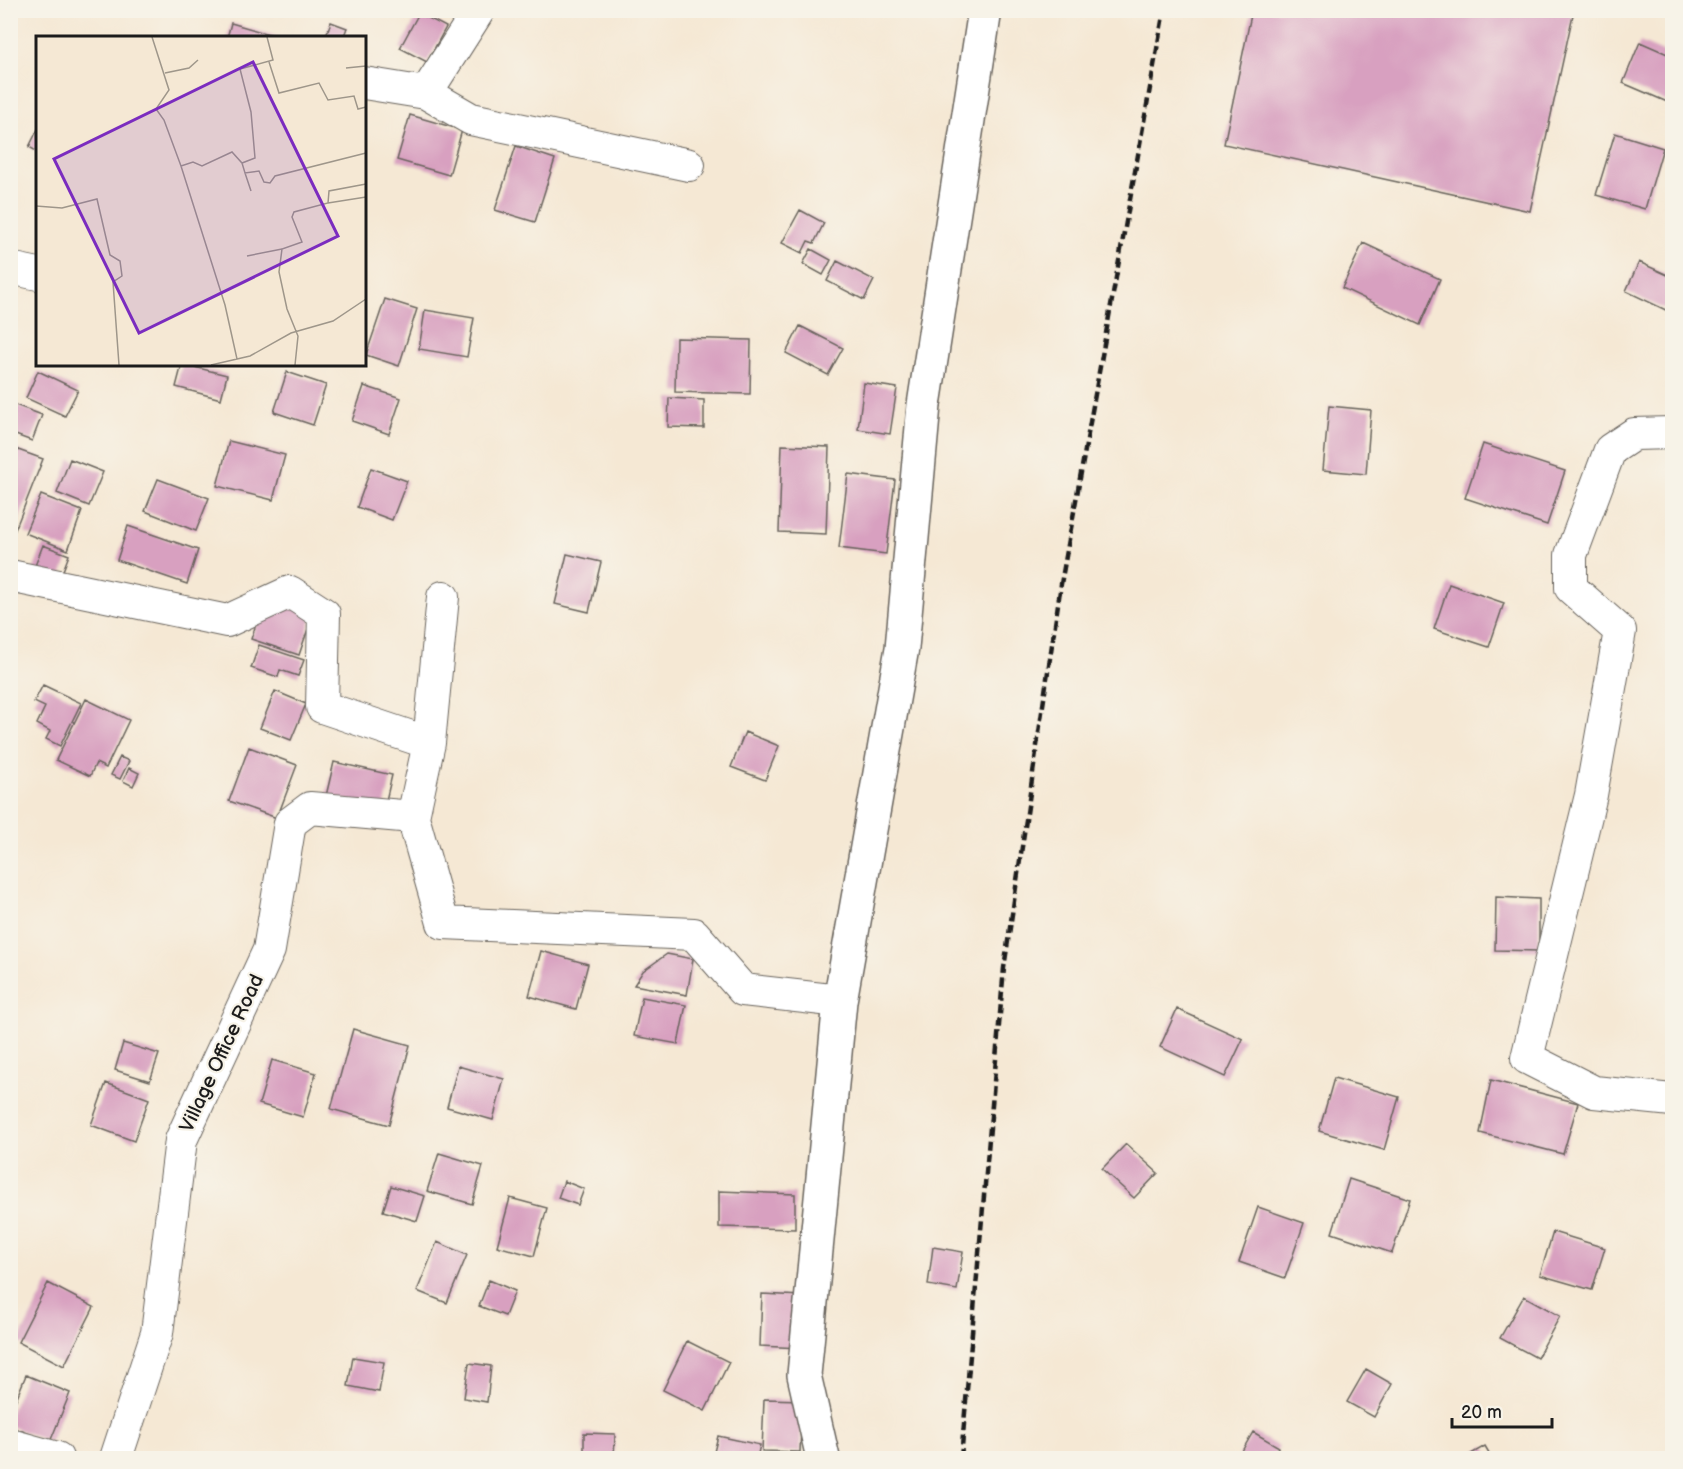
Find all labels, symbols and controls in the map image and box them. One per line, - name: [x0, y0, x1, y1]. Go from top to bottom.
- inset map: [36, 36, 366, 366]
- street label: Village Office Road: [175, 971, 269, 1136]
- scale bar: [1452, 1391, 1552, 1429]
- text: 20 m: [1461, 1402, 1502, 1423]

